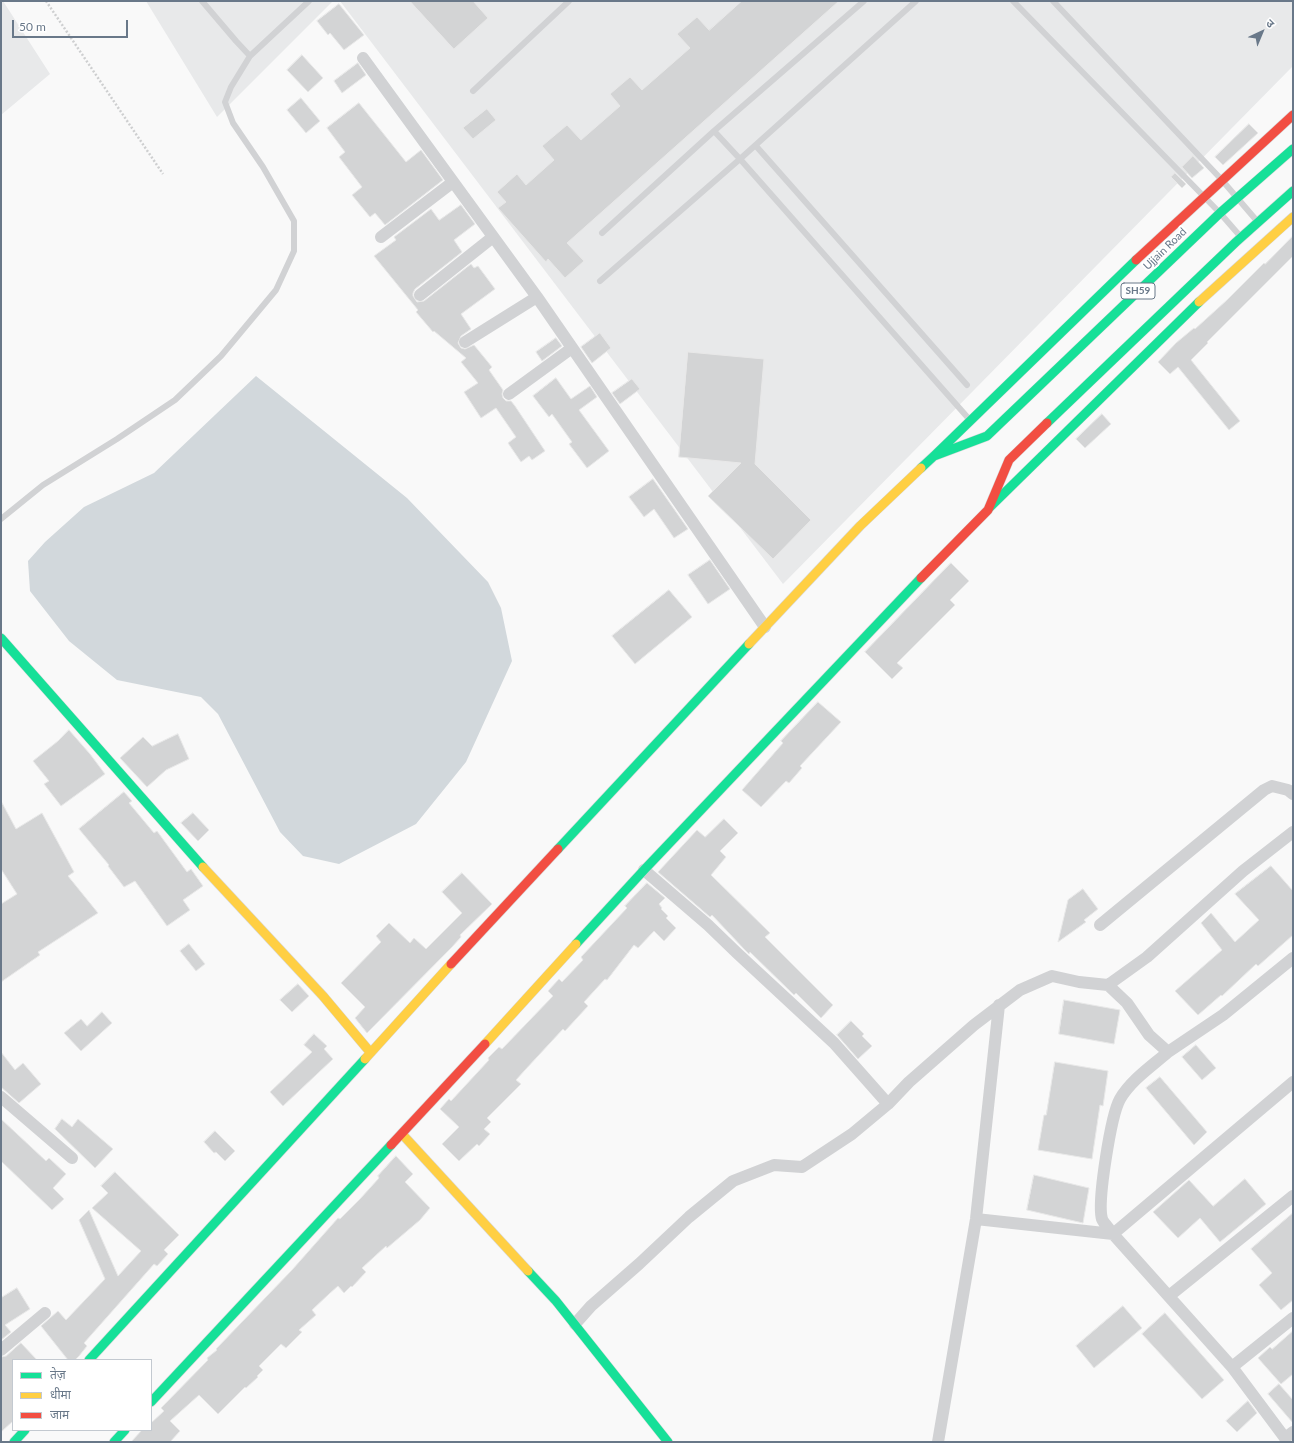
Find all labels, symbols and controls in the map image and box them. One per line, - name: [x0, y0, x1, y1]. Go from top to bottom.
- scale bar: [14, 12, 130, 38]
- north arrow: [1242, 12, 1282, 52]
- text: उ: [1264, 16, 1278, 30]
- text: 50 m: [19, 19, 46, 34]
- street label: Ujjain Road: [1141, 225, 1189, 273]
- road number: SH59: [1121, 283, 1155, 299]
- legend: [12, 1359, 152, 1431]
- text: तेज़: [50, 1367, 66, 1382]
- text: धीमा: [50, 1387, 71, 1402]
- text: जाम: [50, 1407, 69, 1422]

